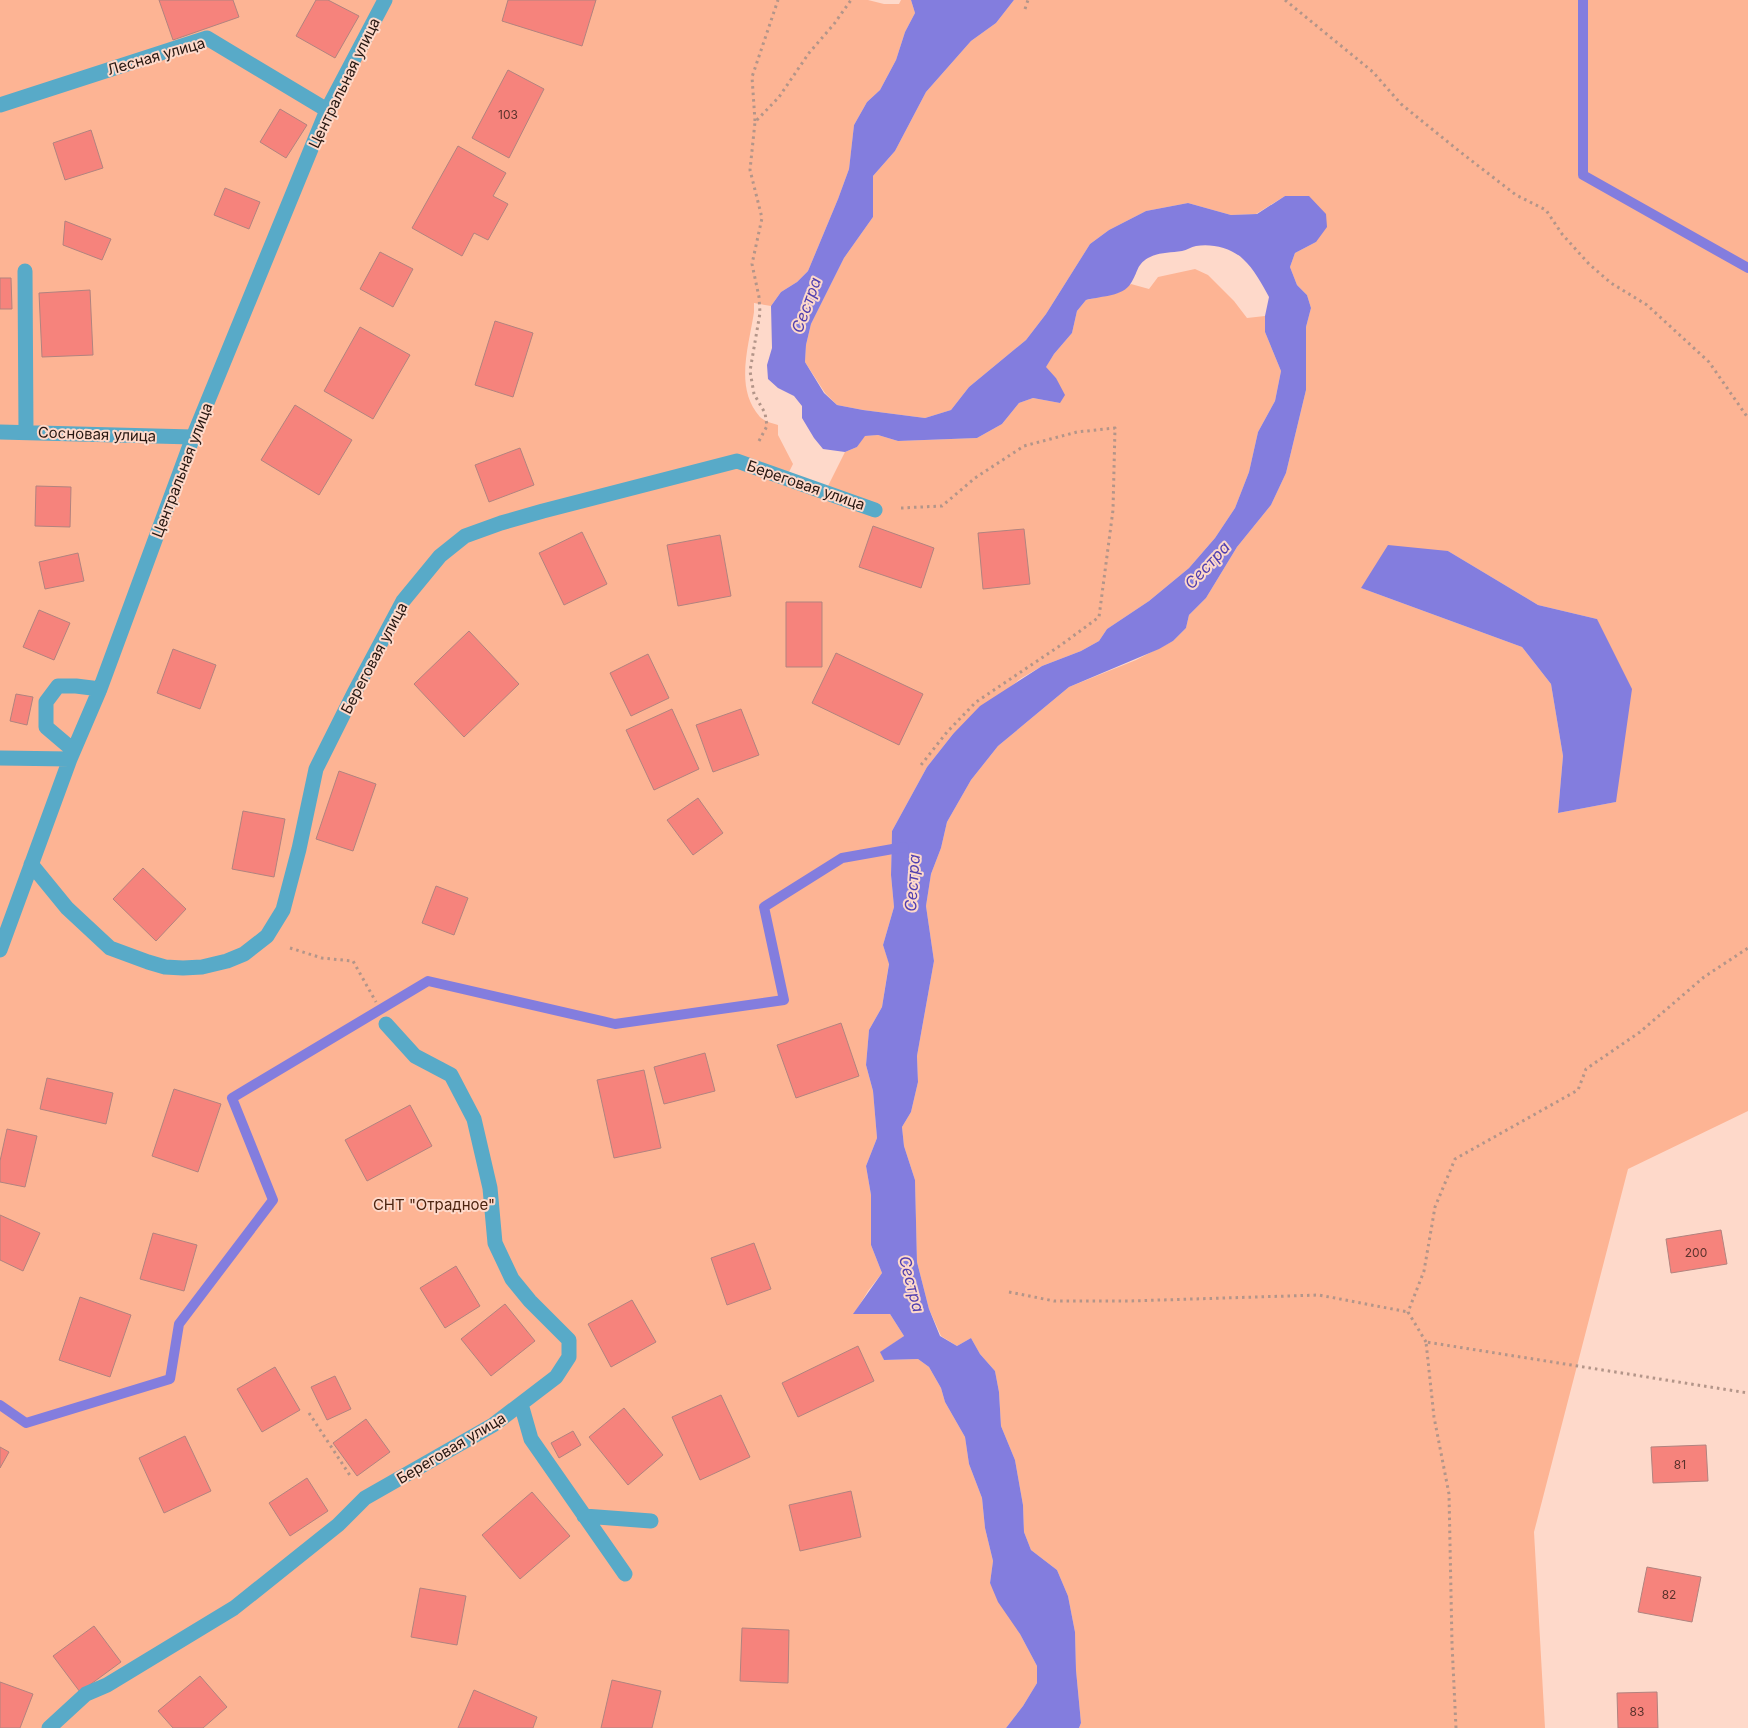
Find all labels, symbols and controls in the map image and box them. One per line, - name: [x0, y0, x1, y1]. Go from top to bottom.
- street label: Центральная улица: [304, 15, 384, 151]
- street label: Лесная улица: [105, 33, 207, 79]
- house number: 103: [498, 107, 518, 122]
- water label: Сестра: [787, 274, 825, 335]
- street label: Центральная улица: [148, 400, 216, 540]
- street label: Сосновая улица: [37, 422, 157, 446]
- street label: Береговая улица: [744, 456, 868, 514]
- water label: Сестра: [1180, 537, 1234, 593]
- street label: Береговая улица: [337, 599, 411, 717]
- water label: Сестра: [900, 853, 924, 912]
- park label: СНТ "Отрадное": [373, 1195, 495, 1214]
- house number: 200: [1685, 1245, 1707, 1260]
- water label: Сестра: [895, 1254, 929, 1315]
- street label: Береговая улица: [393, 1408, 509, 1488]
- house number: 81: [1674, 1457, 1686, 1472]
- house number: 82: [1662, 1587, 1676, 1602]
- house number: 83: [1630, 1704, 1644, 1719]

